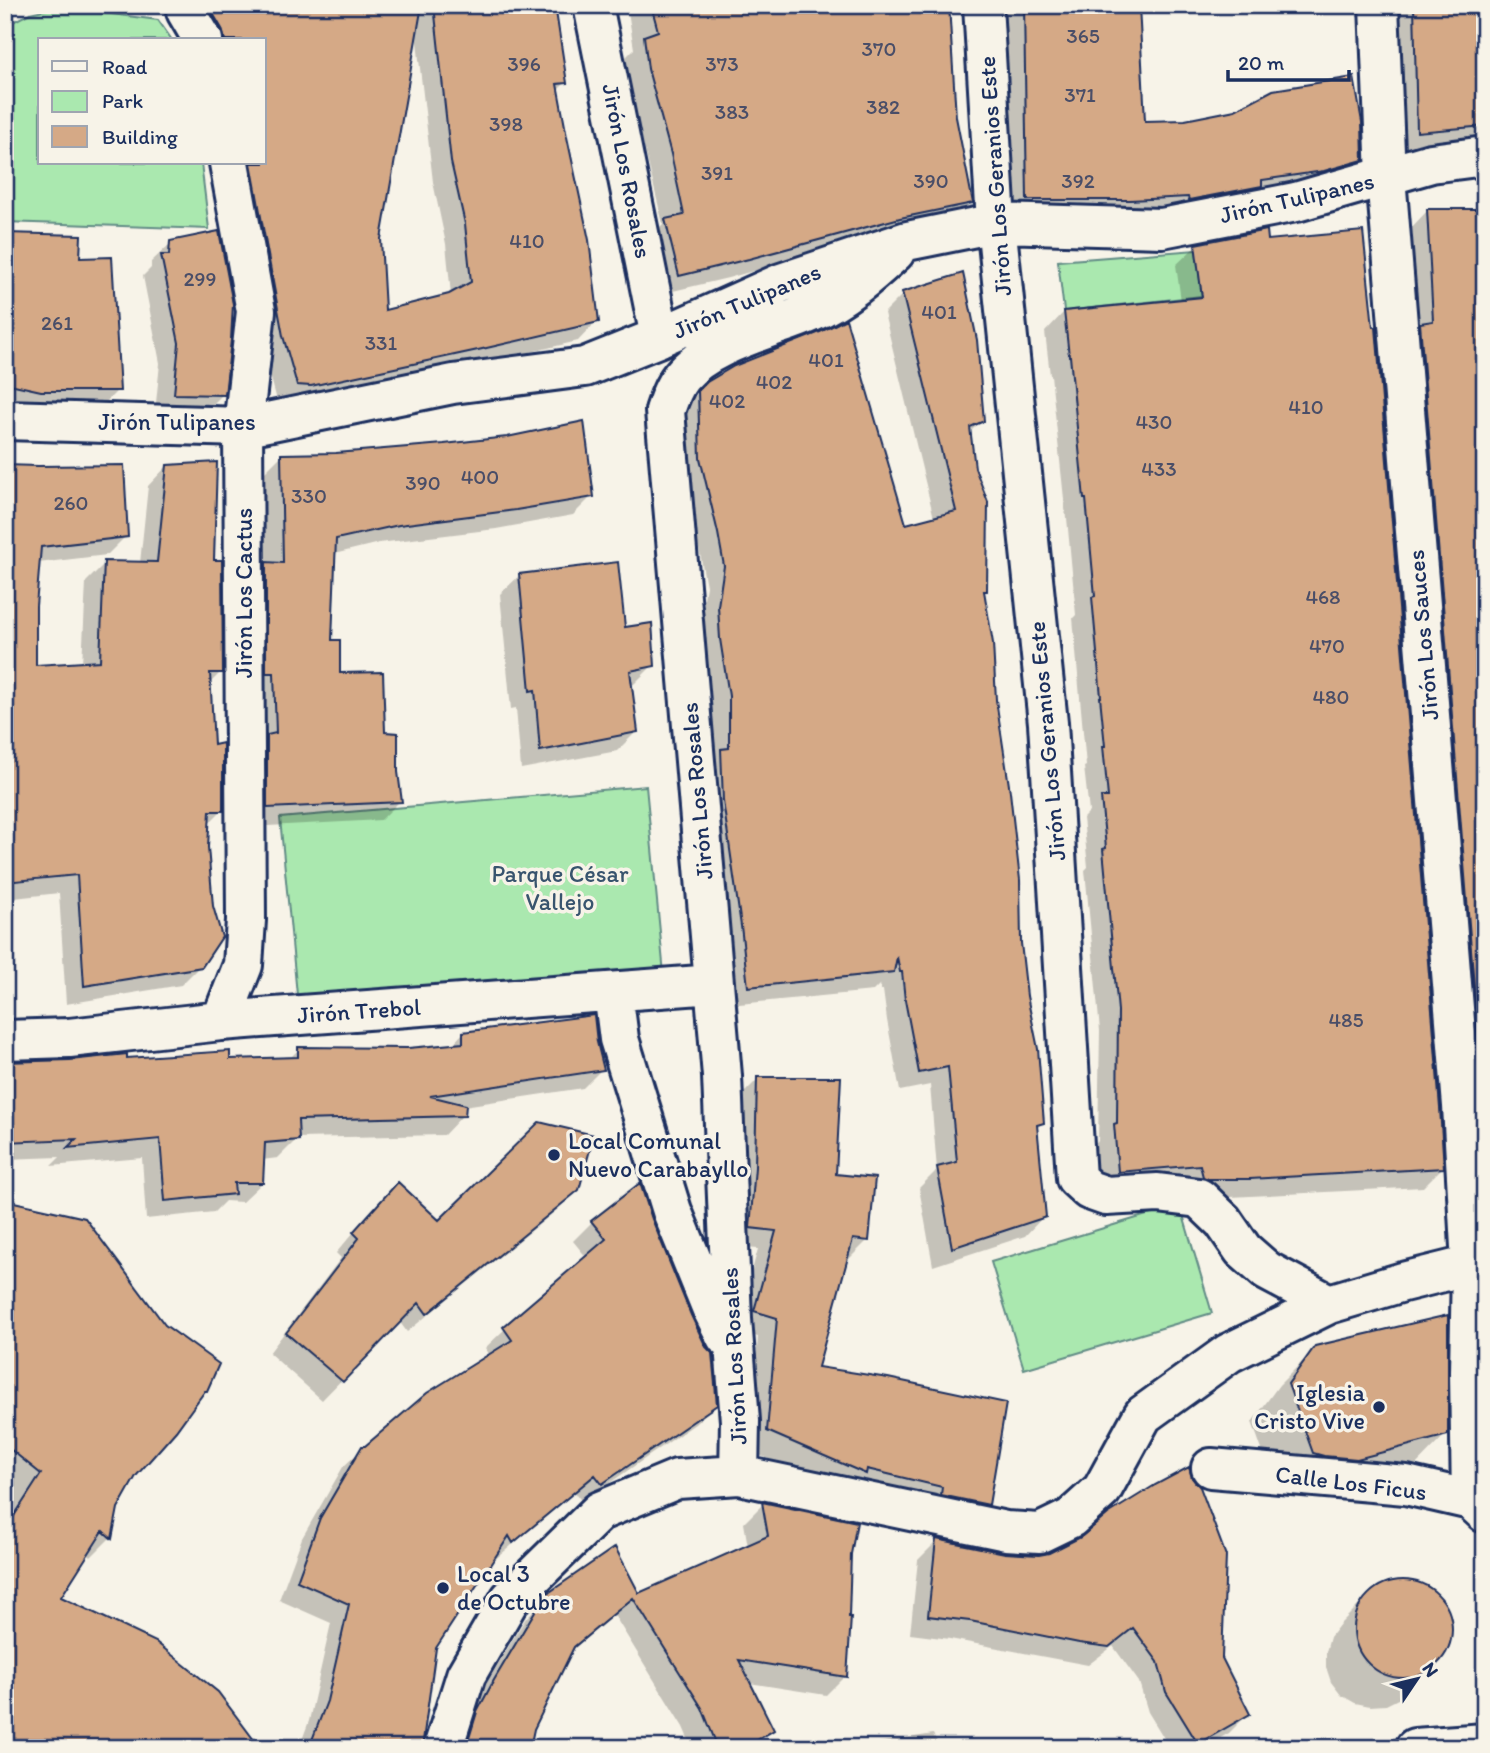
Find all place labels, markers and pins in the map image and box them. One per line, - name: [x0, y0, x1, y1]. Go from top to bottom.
- place label: Local Comunal Nuevo Carabayllo: [568, 1126, 749, 1183]
- marker: Local Comunal Nuevo Carabayllo: [546, 1147, 562, 1163]
- place label: Iglesia Cristo Vive: [1254, 1378, 1366, 1435]
- marker: Iglesia Cristo Vive: [1371, 1399, 1387, 1415]
- place label: Local 3 de Octubre: [457, 1559, 571, 1616]
- marker: Local 3 de Octubre: [435, 1580, 451, 1596]

